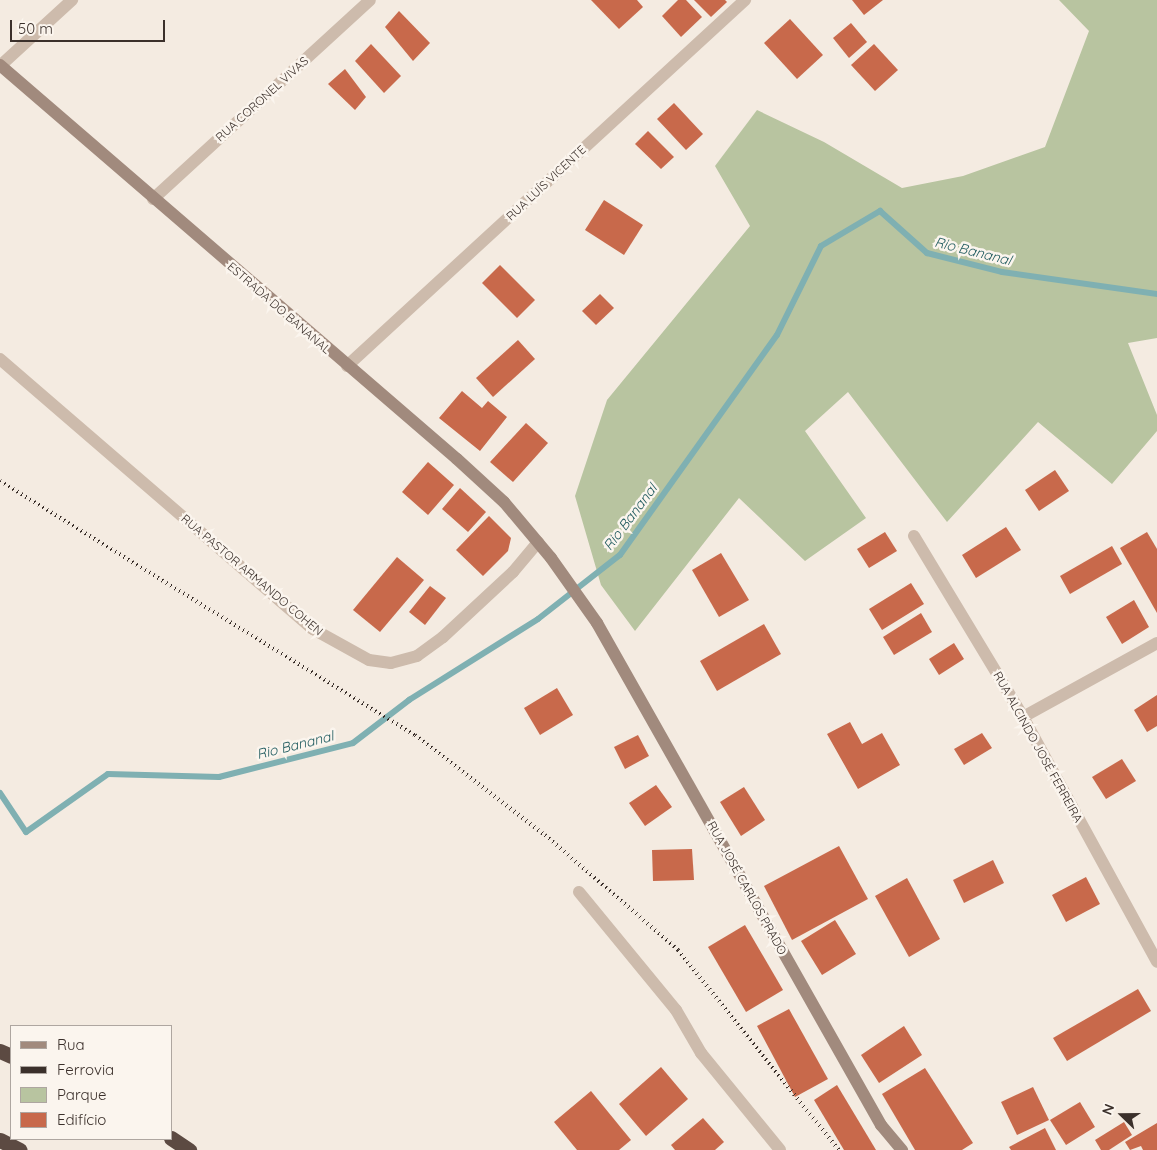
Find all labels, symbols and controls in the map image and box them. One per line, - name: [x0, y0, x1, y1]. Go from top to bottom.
- scale bar: [12, 10, 168, 42]
- text: 50 m: [18, 19, 53, 38]
- street label: RUA CORONEL VIVAS: [213, 54, 311, 144]
- street label: RUA LUÍS VICENTE: [503, 142, 589, 224]
- water label: Rio Bananal: [933, 233, 1013, 269]
- street label: ESTRADA DO BANANAL: [224, 259, 334, 357]
- water label: Rio Bananal: [600, 481, 660, 553]
- street label: RUA PASTOR ARMANDO COHEN: [178, 511, 326, 639]
- street label: RUA ALCINDO JOSÉ FERREIRA: [990, 669, 1086, 825]
- water label: Rio Bananal: [255, 727, 335, 763]
- street label: RUA JOSÉ CARLOS PRADO: [704, 819, 790, 957]
- legend: [10, 1025, 172, 1140]
- text: Rua: [57, 1035, 85, 1054]
- text: Ferrovia: [57, 1060, 114, 1079]
- text: Parque: [57, 1085, 107, 1104]
- north arrow: [1097, 1090, 1147, 1140]
- text: N: [1098, 1101, 1118, 1118]
- text: Edifício: [57, 1110, 106, 1129]

